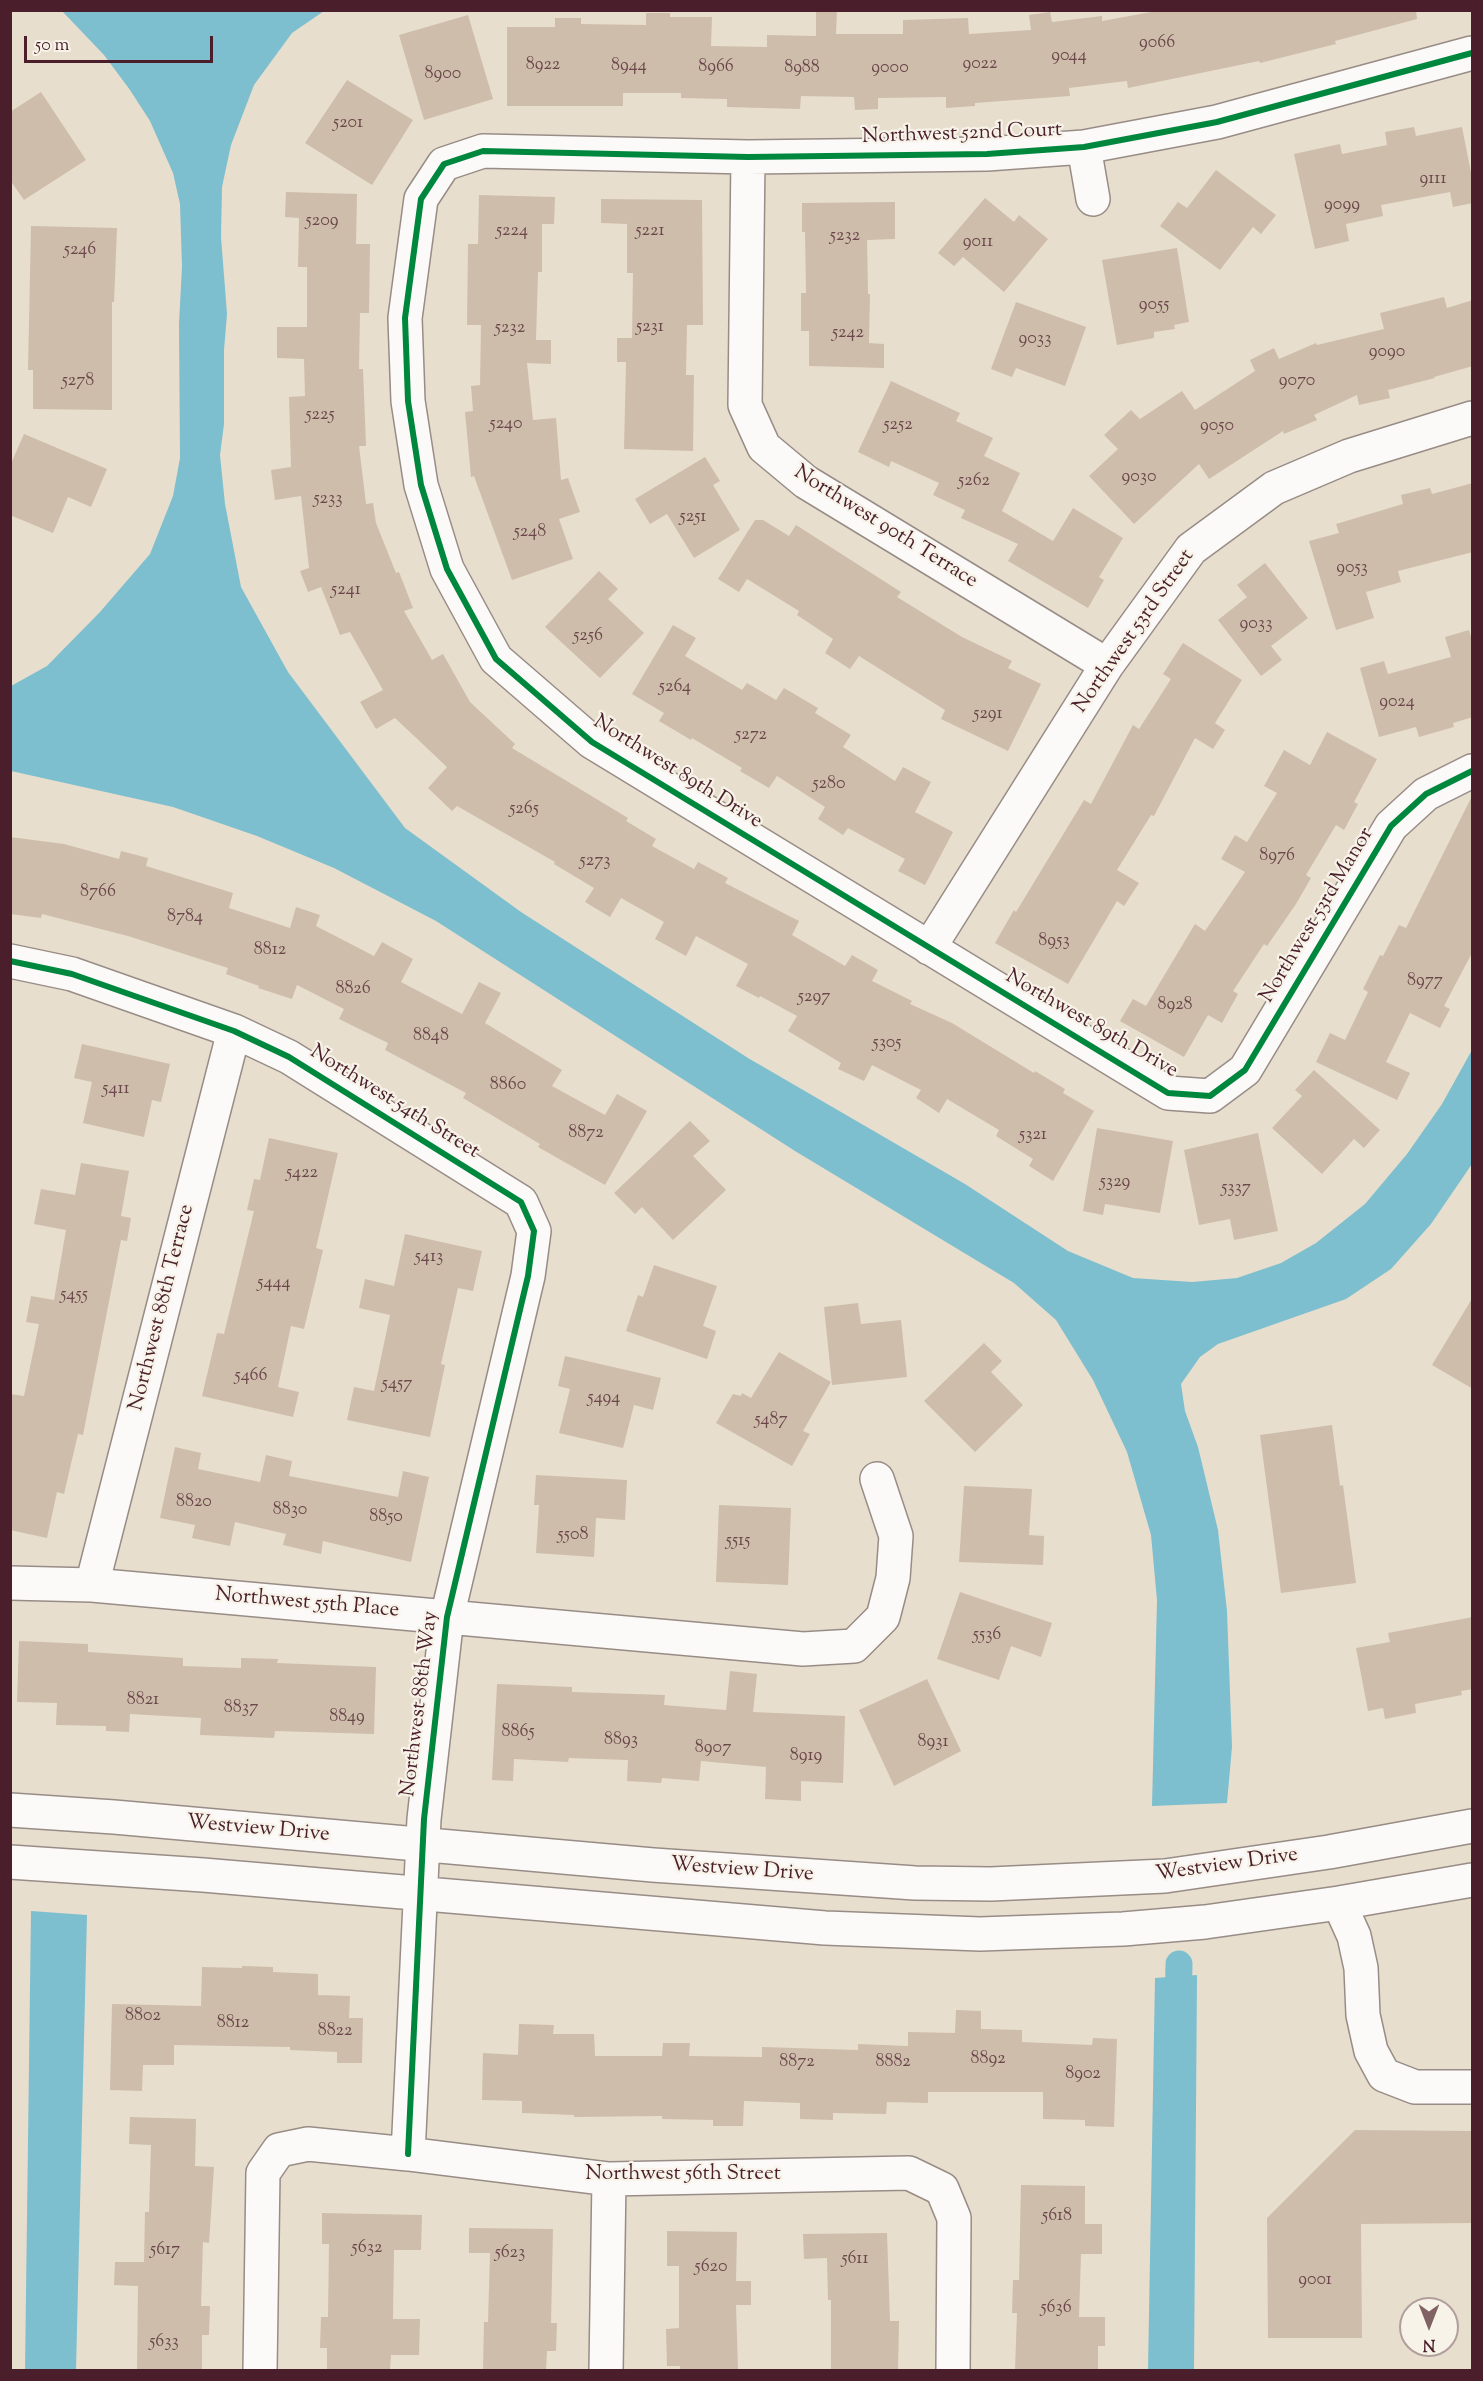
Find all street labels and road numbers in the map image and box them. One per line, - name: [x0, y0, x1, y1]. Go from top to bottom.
- street label: Northwest 52nd Court: [861, 119, 1063, 151]
- street label: Northwest 90th Terrace: [788, 461, 982, 595]
- street label: Northwest 53rd Street: [1069, 545, 1201, 719]
- street label: Northwest 89th Drive: [588, 711, 766, 835]
- street label: Northwest 53rd Manor: [1256, 824, 1380, 1008]
- street label: Northwest 89th Drive: [1000, 965, 1182, 1085]
- street label: Northwest 54th Street: [304, 1040, 484, 1166]
- street label: Northwest 88th Terrace: [125, 1202, 201, 1414]
- street label: Northwest 55th Place: [214, 1583, 400, 1625]
- street label: Northwest 88th Way: [397, 1610, 445, 1798]
- street label: Westview Drive: [185, 1811, 331, 1849]
- street label: Westview Drive: [1154, 1844, 1300, 1888]
- street label: Westview Drive: [670, 1853, 814, 1889]
- street label: Northwest 56th Street: [585, 2162, 781, 2188]

